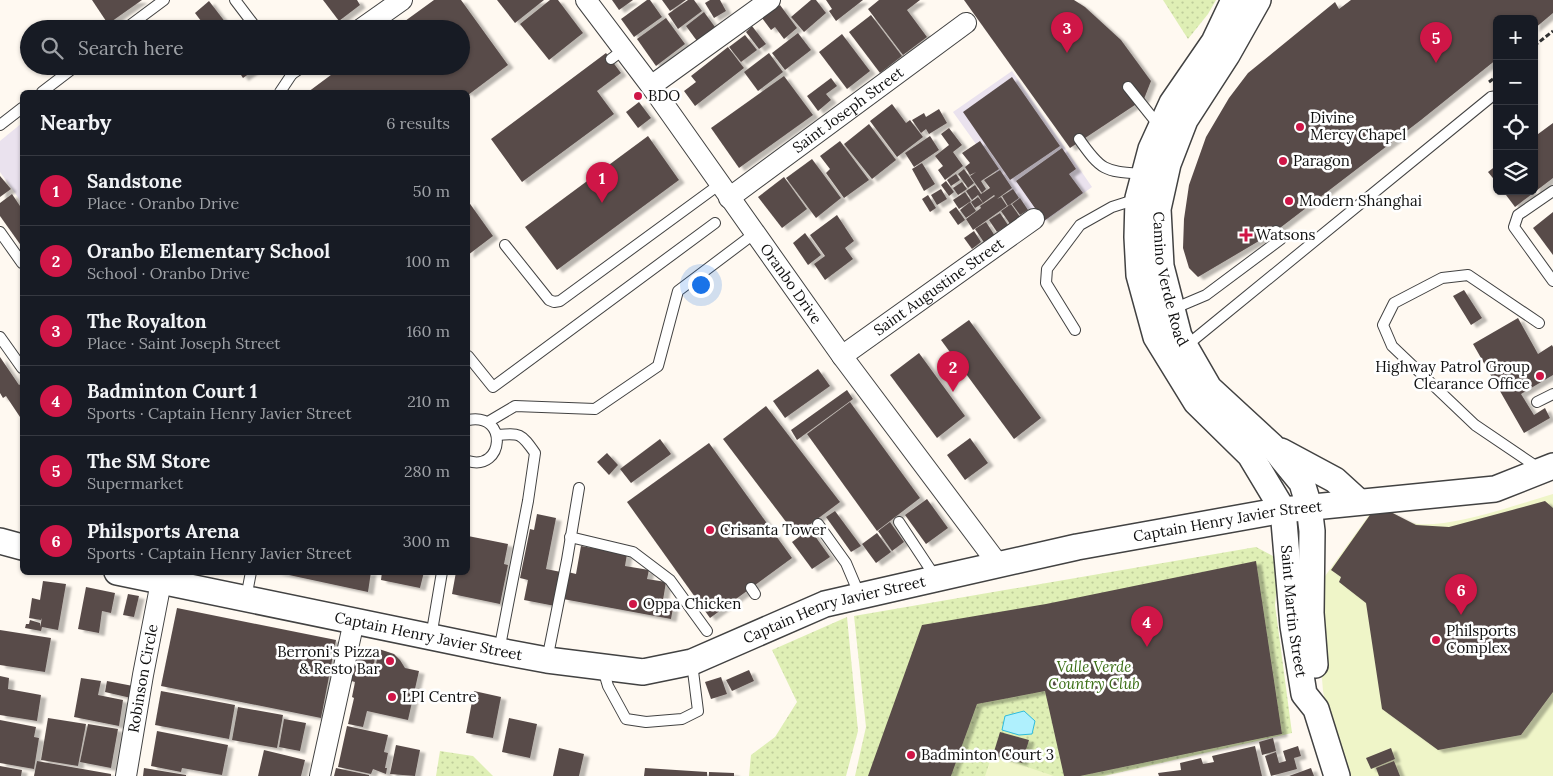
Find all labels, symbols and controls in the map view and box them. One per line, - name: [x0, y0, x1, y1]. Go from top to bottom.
- pin: 3: [1051, 12, 1083, 53]
- map controls: [1493, 15, 1538, 195]
- button: +: [1493, 15, 1538, 60]
- search box: [20, 20, 470, 75]
- pin: 5: [1420, 22, 1452, 63]
- icon: search: [38, 34, 66, 62]
- text: Search here: [78, 36, 184, 60]
- button: −: [1493, 60, 1538, 105]
- street label: Saint Joseph Street: [789, 62, 907, 157]
- place label: BDO: [648, 86, 680, 105]
- marker: BDO: [632, 90, 644, 102]
- button: locate: [1493, 105, 1538, 150]
- place label: Divine Mercy Chapel: [1310, 108, 1406, 144]
- text: Nearby: [40, 109, 111, 136]
- text: 6 results: [386, 113, 450, 133]
- marker: Divine Mercy Chapel: [1294, 121, 1306, 133]
- button: layers: [1493, 150, 1538, 195]
- place label: Paragon: [1293, 151, 1350, 170]
- marker: Paragon: [1277, 155, 1289, 167]
- pin: 1: [586, 162, 618, 203]
- text: Sandstone: [87, 169, 182, 193]
- text: 1: [53, 181, 59, 201]
- text: 50 m: [413, 181, 450, 201]
- place label: Modern Shanghai: [1299, 191, 1422, 210]
- text: Place · Oranbo Drive: [87, 193, 239, 213]
- marker: Modern Shanghai: [1283, 195, 1295, 207]
- street label: Camino Verde Road: [1149, 211, 1193, 350]
- place label: Watsons: [1256, 225, 1316, 244]
- marker: Watsons: [1240, 229, 1252, 241]
- street label: Saint Augustine Street: [870, 233, 1008, 339]
- text: Oranbo Elementary School: [87, 239, 330, 263]
- street label: Oranbo Drive: [756, 239, 826, 327]
- text: 2: [52, 251, 60, 271]
- text: 100 m: [406, 251, 450, 271]
- text: School · Oranbo Drive: [87, 263, 250, 283]
- your location: [688, 272, 714, 298]
- text: The Royalton: [87, 309, 207, 333]
- text: 3: [52, 321, 60, 341]
- text: 160 m: [406, 321, 450, 341]
- text: Place · Saint Joseph Street: [87, 333, 281, 353]
- pin: 2: [937, 351, 969, 392]
- place label: Highway Patrol Group Clearance Office: [1375, 357, 1530, 393]
- marker: Highway Patrol Group Clearance Office: [1534, 370, 1546, 382]
- text: Badminton Court 1: [87, 379, 258, 403]
- text: 4: [52, 391, 60, 411]
- text: 210 m: [407, 391, 450, 411]
- text: Sports · Captain Henry Javier Street: [87, 403, 352, 423]
- text: The SM Store: [87, 449, 210, 473]
- text: 5: [52, 461, 60, 481]
- text: 280 m: [404, 461, 450, 481]
- text: Supermarket: [87, 473, 183, 493]
- street label: Captain Henry Javier Street: [1132, 496, 1323, 546]
- text: Philsports Arena: [87, 519, 239, 543]
- place label: Crisanta Tower: [720, 520, 827, 539]
- marker: Crisanta Tower: [704, 524, 716, 536]
- text: 6: [51, 531, 61, 551]
- text: 300 m: [403, 531, 450, 551]
- text: Sports · Captain Henry Javier Street: [87, 543, 352, 563]
- street label: Saint Martin Street: [1277, 544, 1311, 679]
- street label: Captain Henry Javier Street: [740, 571, 927, 648]
- pin: 6: [1445, 574, 1477, 615]
- place label: Oppa Chicken: [643, 594, 741, 613]
- marker: Oppa Chicken: [627, 598, 639, 610]
- pin: 4: [1131, 606, 1163, 647]
- street label: Captain Henry Javier Street: [333, 607, 524, 664]
- place label: Philsports Complex: [1446, 621, 1516, 657]
- street label: Robinson Circle: [123, 622, 162, 734]
- marker: Philsports Complex: [1430, 634, 1442, 646]
- place label: Berroni's Pizza & Resto Bar: [277, 642, 380, 678]
- marker: Berroni's Pizza & Resto Bar: [384, 655, 396, 667]
- park label: Valle Verde Country Club: [1048, 657, 1140, 693]
- place label: LPI Centre: [402, 687, 477, 706]
- marker: LPI Centre: [386, 691, 398, 703]
- place label: Badminton Court 3: [921, 745, 1054, 764]
- marker: Badminton Court 3: [905, 749, 917, 761]

